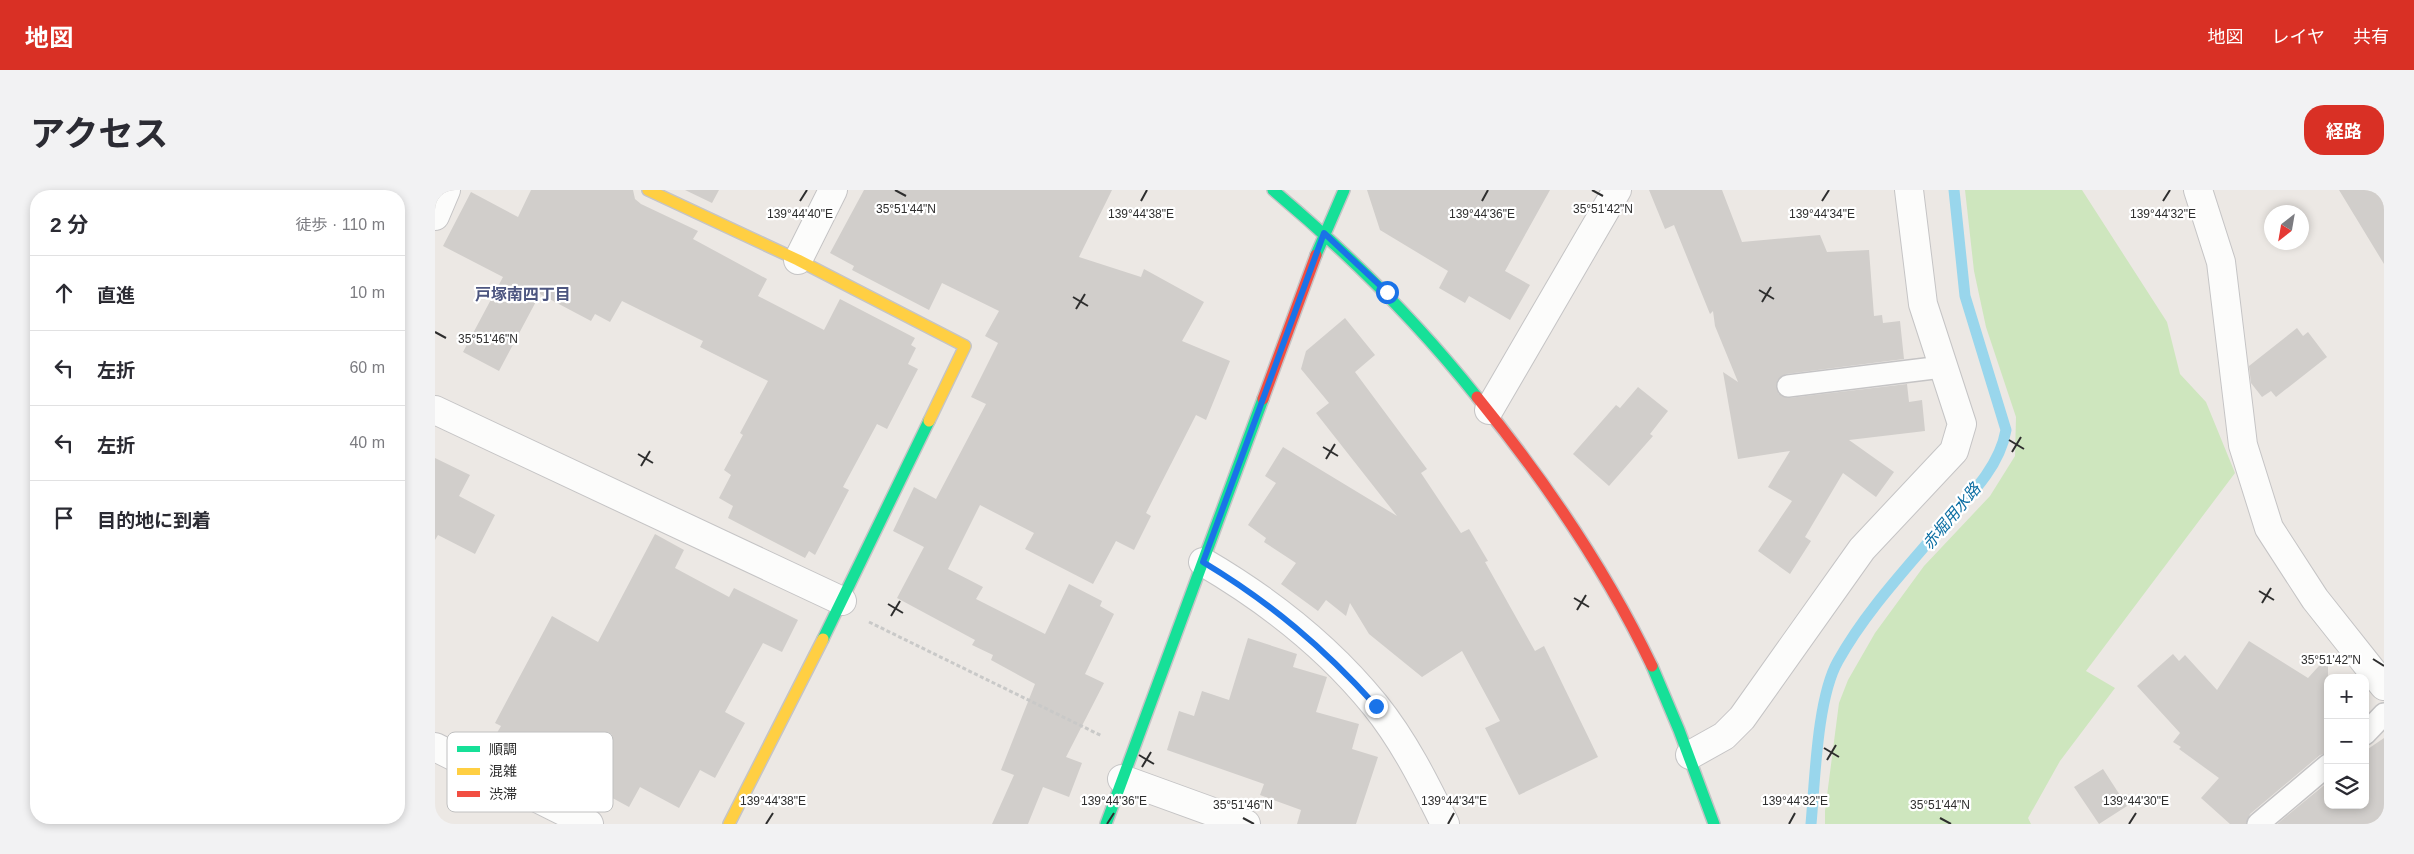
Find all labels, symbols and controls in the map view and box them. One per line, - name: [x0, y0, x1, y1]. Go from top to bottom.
- text: 地図: [25, 24, 73, 51]
- text: 地図: [2208, 27, 2244, 47]
- text: レイヤ: [2272, 27, 2325, 47]
- text: 共有: [2353, 27, 2389, 47]
- button: 経路: [2304, 105, 2384, 155]
- text: アクセス: [30, 114, 168, 153]
- text: 35°51'44"N: [876, 202, 936, 216]
- text: 35°51'42"N: [1573, 202, 1633, 216]
- north arrow: [2264, 205, 2309, 250]
- text: 139°44'40"E: [767, 207, 833, 221]
- text: 139°44'38"E: [1108, 207, 1174, 221]
- text: 139°44'36"E: [1449, 207, 1515, 221]
- text: 139°44'34"E: [1789, 207, 1855, 221]
- text: 139°44'32"E: [2130, 207, 2196, 221]
- text: 2 分: [50, 213, 89, 236]
- text: 徒歩 · 110 m: [295, 216, 385, 233]
- icon: ahead: [50, 279, 78, 307]
- route start: [1376, 281, 1399, 304]
- text: 10 m: [349, 284, 385, 301]
- text: 直進: [97, 285, 135, 306]
- district label: 戸塚南四丁目: [475, 286, 571, 303]
- text: 35°51'46"N: [458, 332, 518, 346]
- icon: left: [50, 354, 78, 382]
- text: 60 m: [349, 359, 385, 376]
- text: 左折: [97, 360, 135, 381]
- icon: left: [50, 429, 78, 457]
- text: 40 m: [349, 434, 385, 451]
- text: 左折: [97, 435, 135, 456]
- water label: 赤堀用水路: [1919, 479, 1985, 552]
- icon: arrive: [50, 504, 78, 532]
- text: 目的地に到着: [97, 510, 211, 531]
- text: 35°51'42"N: [2301, 653, 2361, 667]
- map controls: [2324, 674, 2369, 809]
- button: +: [2324, 674, 2369, 719]
- route end: [1365, 695, 1388, 718]
- button: −: [2324, 719, 2369, 764]
- legend: [447, 732, 613, 812]
- text: 順調: [489, 741, 517, 757]
- text: 混雑: [489, 763, 517, 779]
- button: layers: [2324, 764, 2369, 809]
- text: 渋滞: [489, 786, 517, 802]
- text: 139°44'38"E: [740, 794, 806, 808]
- text: 139°44'36"E: [1081, 794, 1147, 808]
- text: 139°44'34"E: [1421, 794, 1487, 808]
- text: 139°44'32"E: [1762, 794, 1828, 808]
- text: 139°44'30"E: [2103, 794, 2169, 808]
- text: 35°51'46"N: [1213, 798, 1273, 812]
- text: 35°51'44"N: [1910, 798, 1970, 812]

